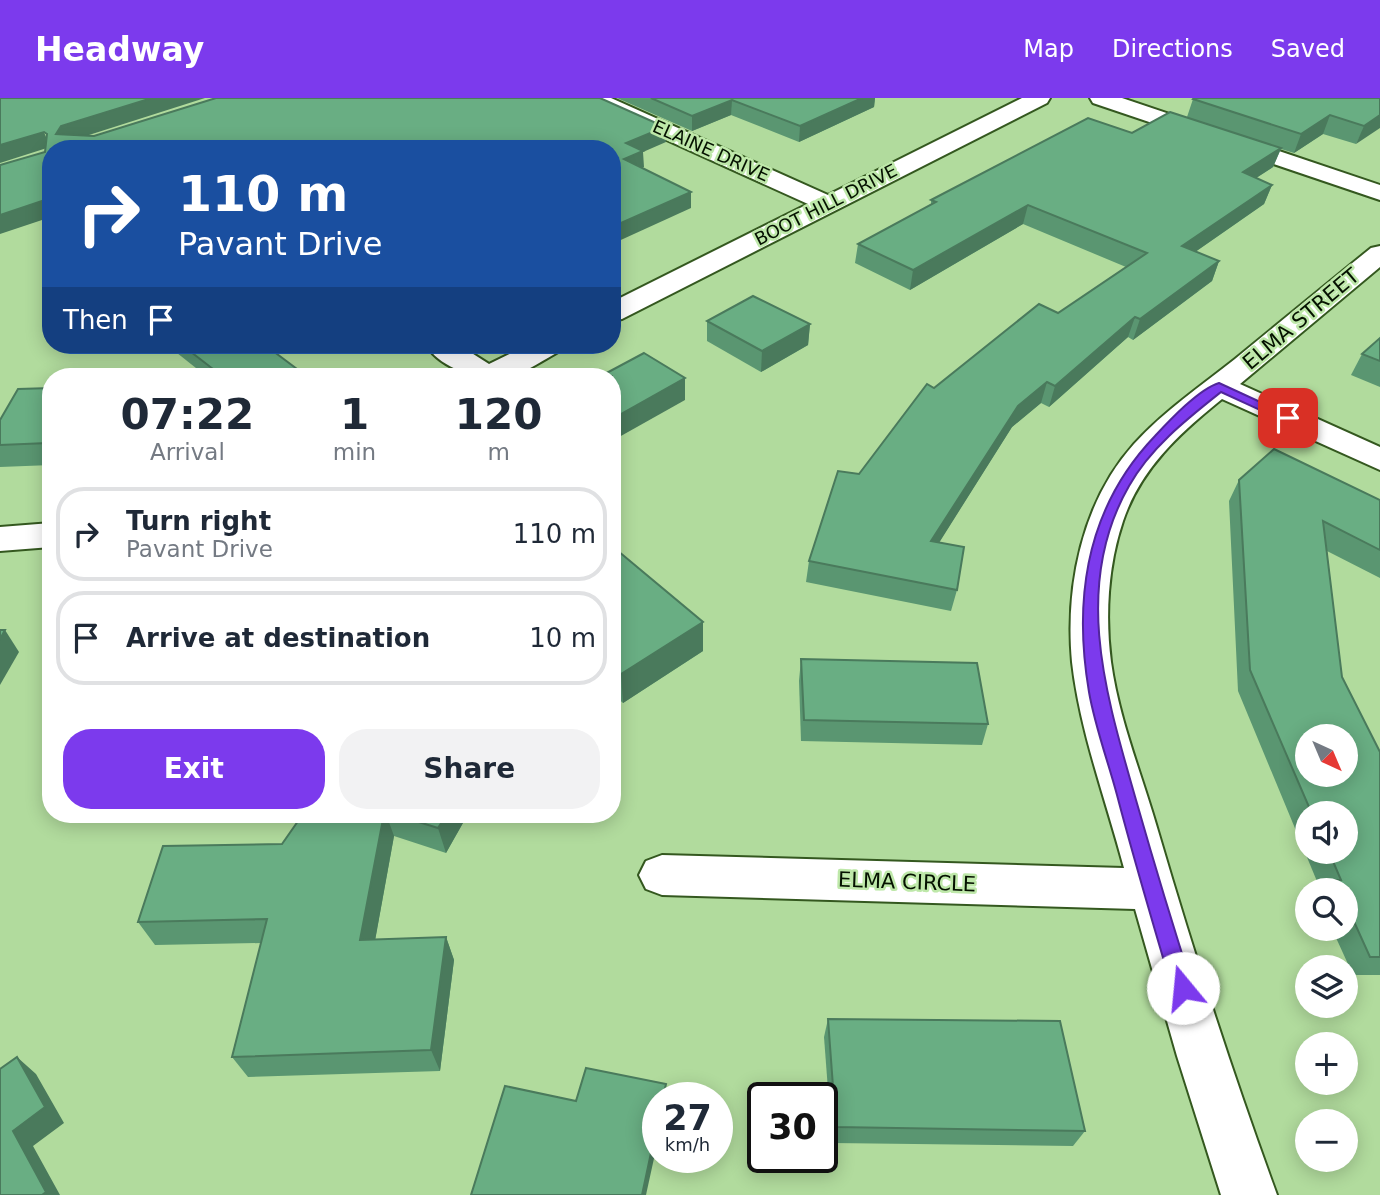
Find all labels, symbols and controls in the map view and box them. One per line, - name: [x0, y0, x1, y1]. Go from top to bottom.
- text: Headway: [35, 30, 204, 69]
- text: Map: [1023, 35, 1074, 63]
- text: Directions: [1112, 35, 1233, 63]
- text: Saved: [1271, 35, 1345, 63]
- street label: ELAINE DRIVE: [650, 115, 773, 186]
- street label: BOOT HILL DRIVE: [751, 160, 901, 250]
- text: 110 m: [178, 166, 348, 223]
- icon: right: [63, 168, 154, 259]
- text: Pavant Drive: [178, 225, 382, 263]
- street label: ELMA STREET: [1238, 263, 1364, 375]
- icon: arrive: [142, 301, 180, 339]
- text: Then: [63, 305, 128, 335]
- pin: [1258, 388, 1318, 448]
- text: 07:22: [121, 390, 254, 439]
- text: 1: [340, 390, 369, 439]
- text: 120: [455, 390, 542, 439]
- icon: arrive: [1269, 399, 1307, 437]
- text: Arrival: [150, 439, 225, 465]
- text: min: [333, 439, 376, 465]
- text: m: [487, 439, 510, 465]
- text: Turn right: [126, 506, 271, 536]
- icon: right: [67, 515, 105, 553]
- text: 110 m: [513, 519, 596, 549]
- text: Pavant Drive: [126, 536, 273, 562]
- icon: arrive: [67, 619, 105, 657]
- text: Arrive at destination: [126, 623, 430, 653]
- text: 10 m: [529, 623, 596, 653]
- north arrow: [1295, 724, 1358, 788]
- map controls: [1295, 724, 1358, 1172]
- button: Exit: [63, 729, 325, 809]
- button: Share: [339, 729, 600, 809]
- button: sound: [1295, 801, 1358, 864]
- street label: ELMA CIRCLE: [838, 868, 976, 896]
- button: search: [1295, 878, 1358, 941]
- position arrow: [1146, 951, 1220, 1025]
- button: layers: [1295, 955, 1358, 1018]
- button: +: [1295, 1032, 1358, 1095]
- speed limit sign: 30: [747, 1082, 838, 1173]
- text: 27: [663, 1098, 712, 1138]
- button: −: [1295, 1109, 1358, 1172]
- text: km/h: [665, 1134, 710, 1155]

